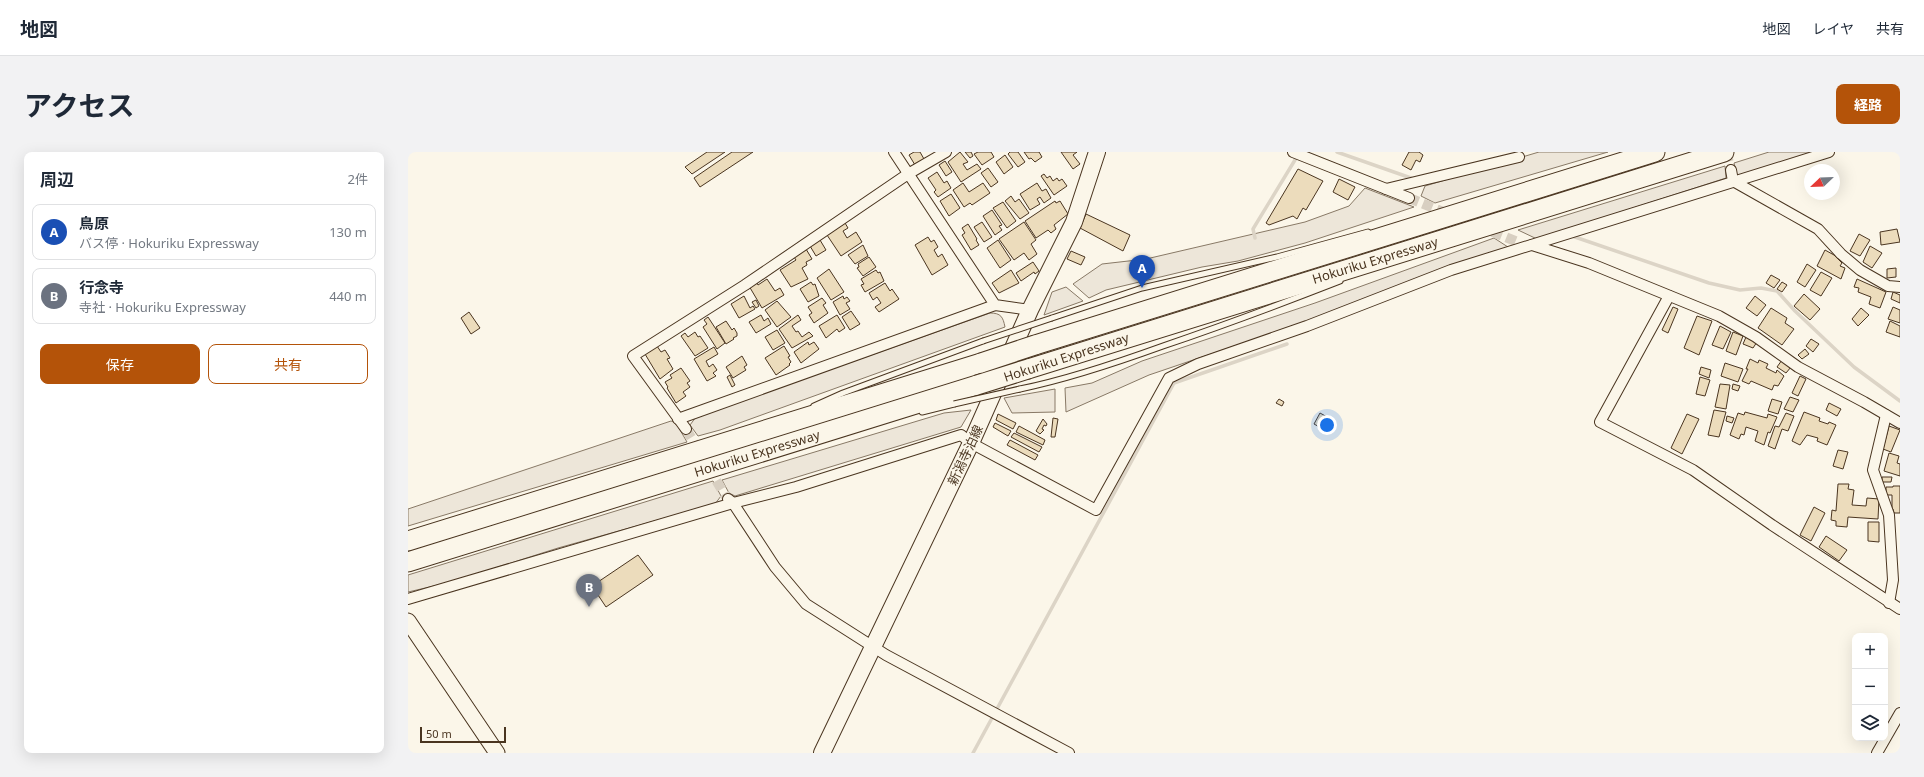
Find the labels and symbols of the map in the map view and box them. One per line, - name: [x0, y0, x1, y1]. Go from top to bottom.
- north arrow: [1804, 164, 1840, 200]
- street label: Hokuriku Expressway: [1310, 232, 1440, 288]
- pin: A: [1129, 255, 1155, 288]
- street label: Hokuriku Expressway: [1001, 328, 1131, 386]
- your location: [1317, 415, 1337, 435]
- street label: 新潟寺泊線: [943, 422, 987, 488]
- street label: Hokuriku Expressway: [692, 425, 822, 481]
- pin: B: [576, 574, 602, 607]
- scale bar: [420, 725, 506, 744]

